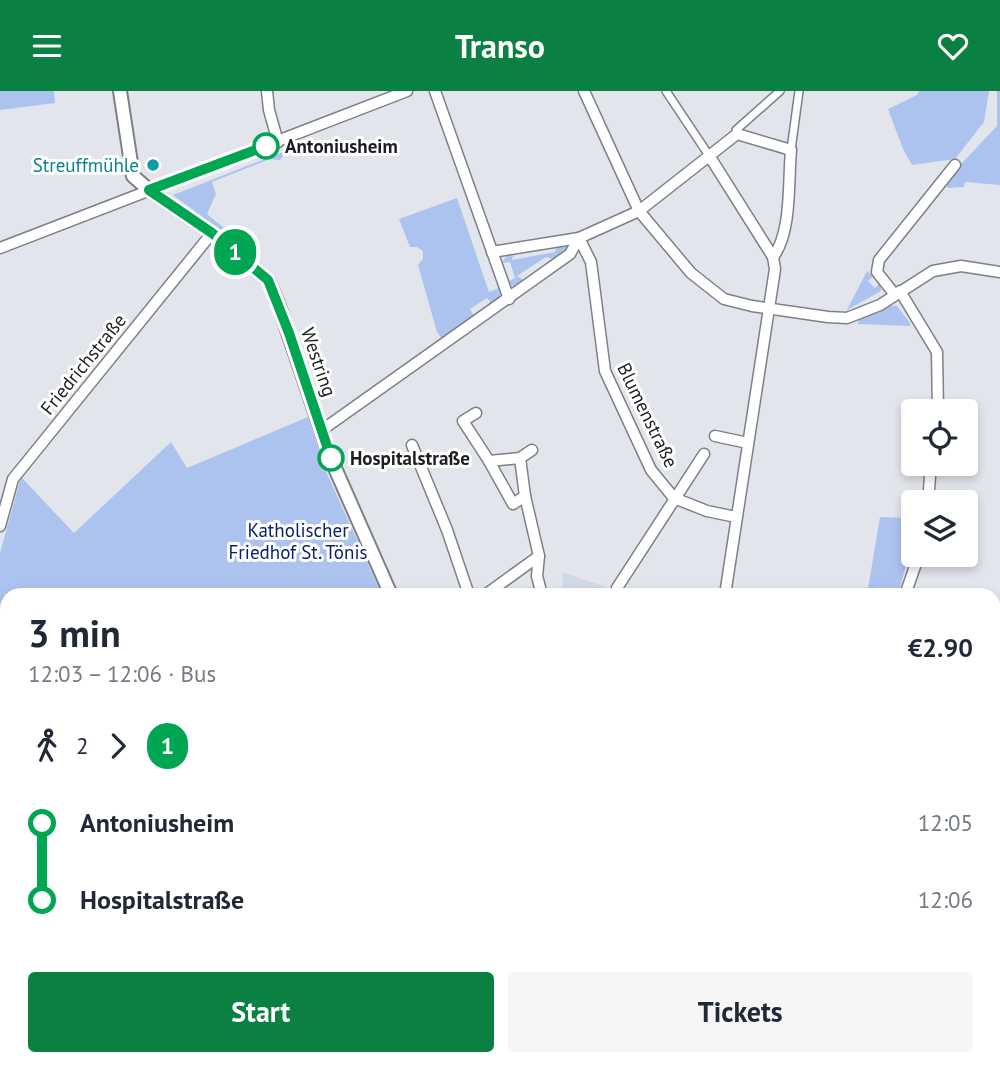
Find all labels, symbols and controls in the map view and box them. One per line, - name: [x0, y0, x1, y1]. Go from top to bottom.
- text: Transo: [455, 25, 545, 67]
- icon: menu: [28, 27, 66, 65]
- icon: heart: [934, 27, 972, 65]
- marker: Antoniusheim: [253, 133, 279, 159]
- place label: Antoniusheim: [285, 134, 398, 158]
- place label: Streuffmühle: [33, 153, 139, 177]
- marker: Streuffmühle: [145, 157, 161, 173]
- line badge: 1: [212, 229, 258, 275]
- text: 1: [228, 236, 242, 267]
- street label: Friedrichstraße: [35, 309, 131, 419]
- street label: Westring: [296, 324, 342, 400]
- street label: Blumenstraße: [612, 359, 684, 471]
- map controls: [901, 399, 978, 567]
- button: locate: [901, 399, 978, 476]
- marker: Hospitalstraße: [318, 445, 344, 471]
- place label: Hospitalstraße: [350, 446, 470, 470]
- button: layers: [901, 490, 978, 567]
- park label: Katholischer Friedhof St. Tönis: [229, 518, 367, 564]
- text: 3 min: [28, 608, 121, 657]
- text: €2.90: [908, 631, 973, 664]
- text: 12:03 – 12:06 · Bus: [28, 659, 216, 688]
- icon: walk: [28, 727, 66, 765]
- icon: forward: [99, 727, 137, 765]
- text: 1: [161, 730, 174, 761]
- text: 2: [76, 731, 89, 760]
- text: Antoniusheim: [80, 806, 234, 839]
- text: 12:05: [918, 808, 973, 837]
- text: Hospitalstraße: [80, 883, 244, 916]
- text: 12:06: [918, 885, 973, 914]
- button: Start: [28, 972, 494, 1052]
- button: Tickets: [508, 972, 973, 1052]

